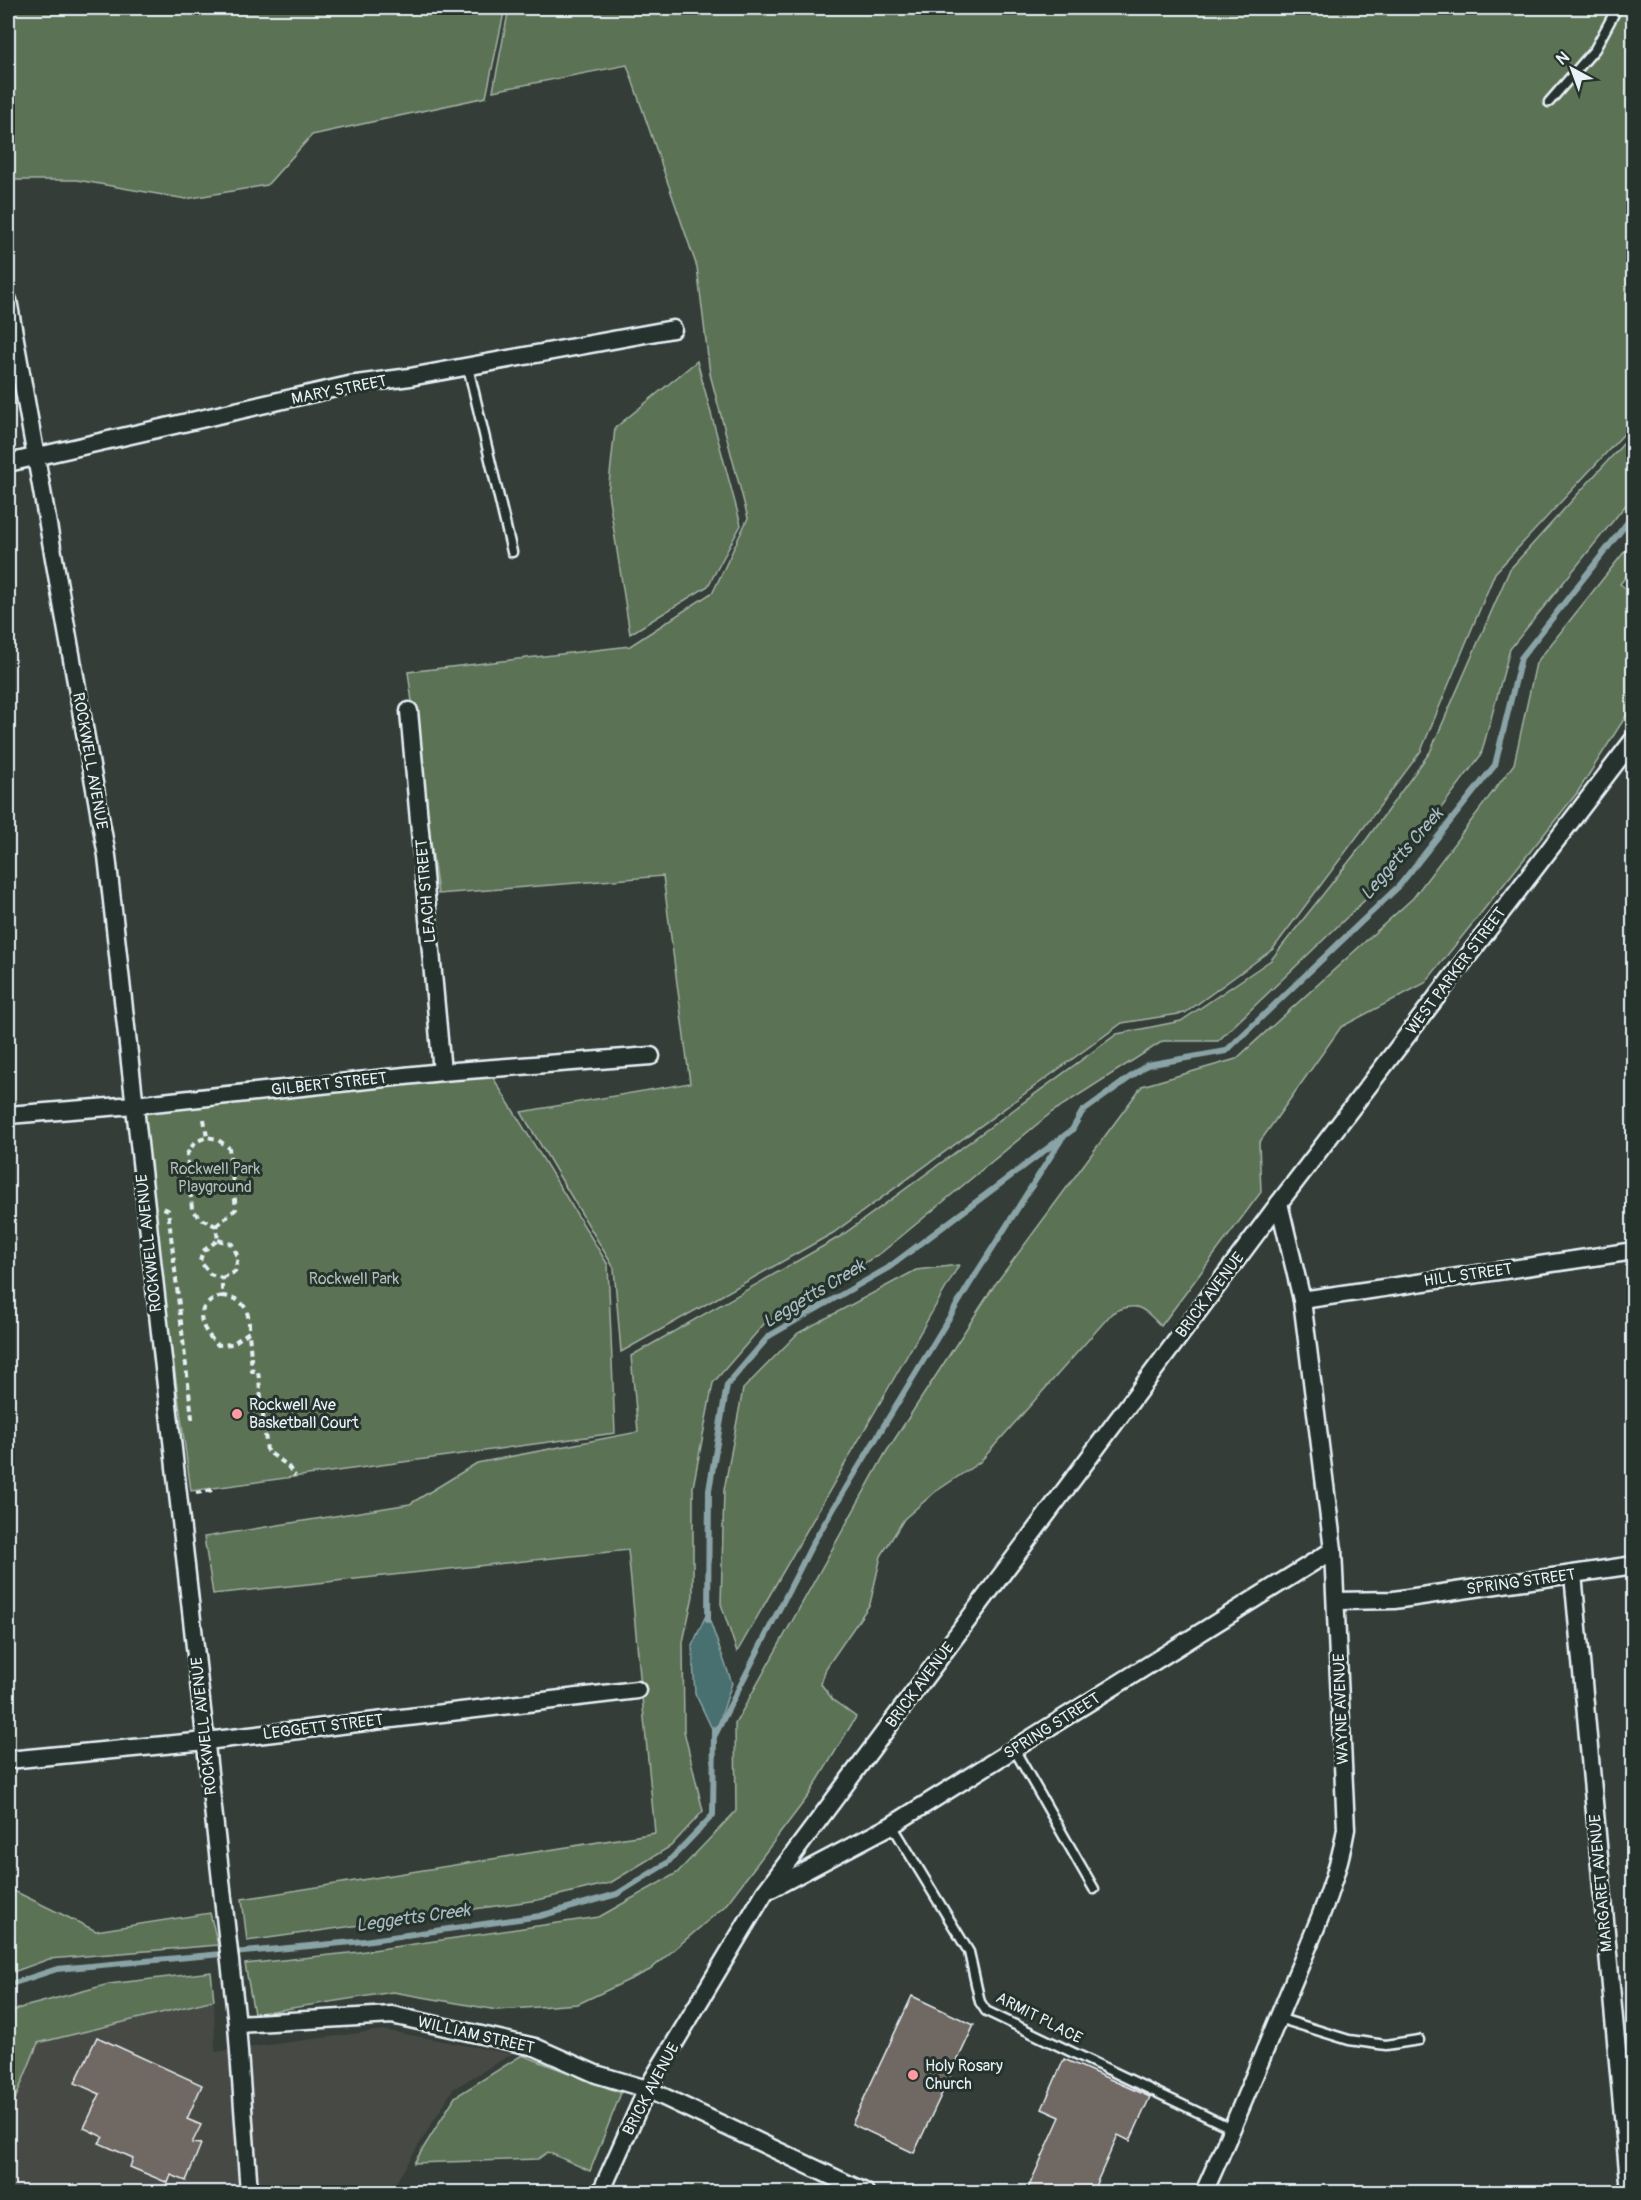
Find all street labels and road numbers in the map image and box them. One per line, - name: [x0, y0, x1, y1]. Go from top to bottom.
- street label: MARY STREET: [290, 371, 389, 409]
- street label: ROCKWELL AVENUE: [68, 691, 112, 831]
- street label: LEACH STREET: [411, 838, 441, 944]
- street label: WEST PARKER STREET: [1402, 903, 1510, 1039]
- street label: GILBERT STREET: [270, 1068, 388, 1100]
- street label: ROCKWELL AVENUE: [132, 1173, 166, 1313]
- street label: BRICK AVENUE: [1171, 1248, 1249, 1342]
- street label: HILL STREET: [1422, 1259, 1514, 1291]
- street label: SPRING STREET: [1465, 1564, 1577, 1600]
- street label: BRICK AVENUE: [881, 1638, 959, 1732]
- street label: WAYNE AVENUE: [1329, 1653, 1353, 1765]
- street label: ROCKWELL AVENUE: [187, 1656, 221, 1796]
- street label: SPRING STREET: [1000, 1688, 1104, 1764]
- street label: LEGGETT STREET: [262, 1710, 384, 1744]
- street label: MARGARET AVENUE: [1585, 1813, 1617, 1953]
- street label: ARMIT PLACE: [992, 1988, 1086, 2048]
- street label: WILLIAM STREET: [416, 2012, 536, 2058]
- street label: BRICK AVENUE: [618, 2039, 684, 2139]

